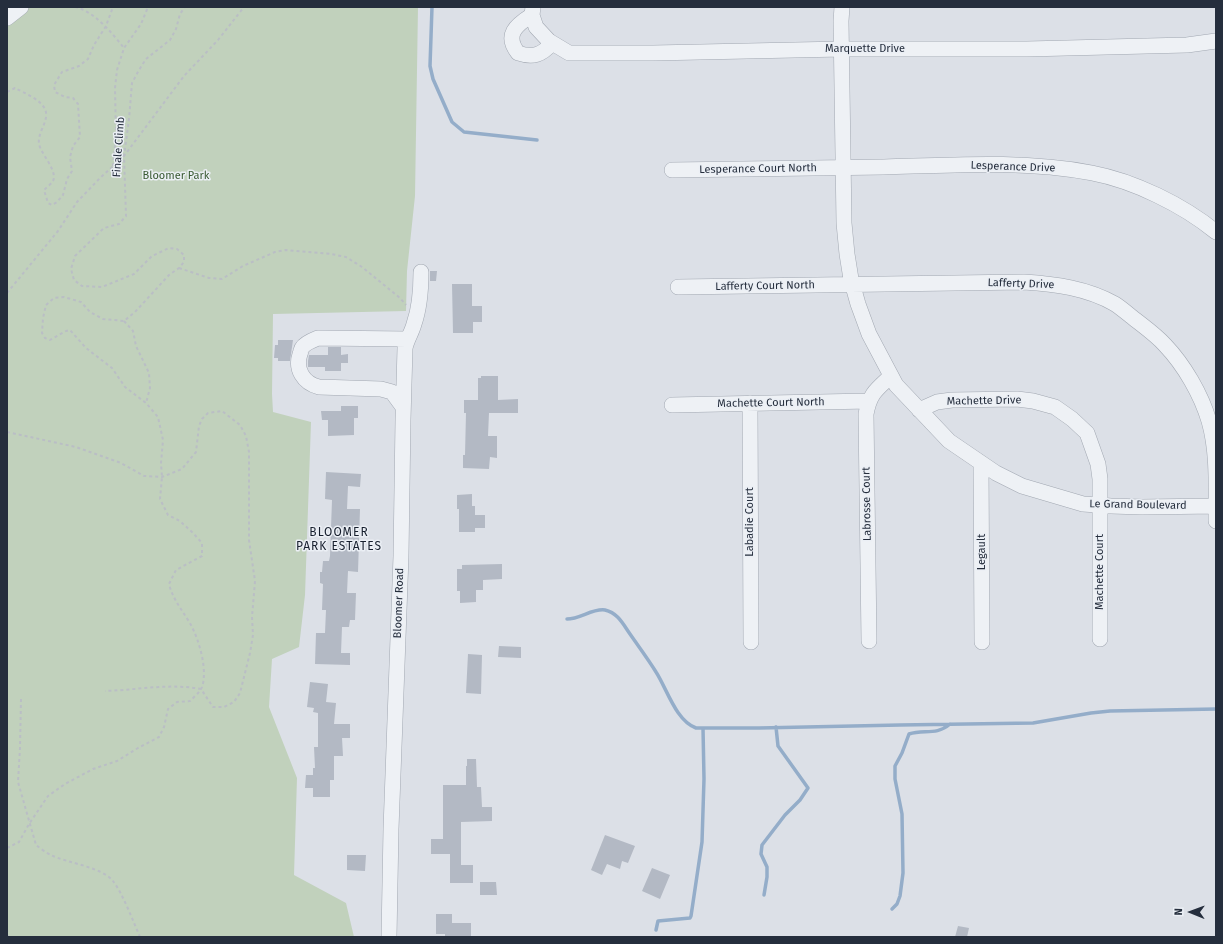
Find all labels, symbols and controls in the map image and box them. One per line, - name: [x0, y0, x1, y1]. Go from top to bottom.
- street label: Marquette Drive: [825, 42, 905, 56]
- street label: Finale Climb: [110, 116, 128, 178]
- street label: Lesperance Drive: [970, 159, 1056, 175]
- street label: Lesperance Court North: [699, 161, 817, 177]
- park label: Bloomer Park: [143, 169, 209, 183]
- street label: Lafferty Drive: [987, 276, 1055, 292]
- street label: Lafferty Court North: [715, 279, 815, 293]
- street label: Machette Drive: [947, 394, 1021, 408]
- street label: Machette Court North: [717, 395, 825, 411]
- street label: Labrosse Court: [860, 467, 874, 541]
- street label: Labadie Court: [743, 487, 757, 557]
- street label: Le Grand Boulevard: [1089, 498, 1187, 512]
- district label: BLOOMER PARK ESTATES: [296, 526, 382, 554]
- street label: Legault: [975, 534, 989, 570]
- street label: Machette Court: [1093, 534, 1107, 610]
- street label: Bloomer Road: [391, 567, 407, 639]
- north arrow: [1171, 892, 1211, 932]
- text: N: [1172, 908, 1185, 916]

